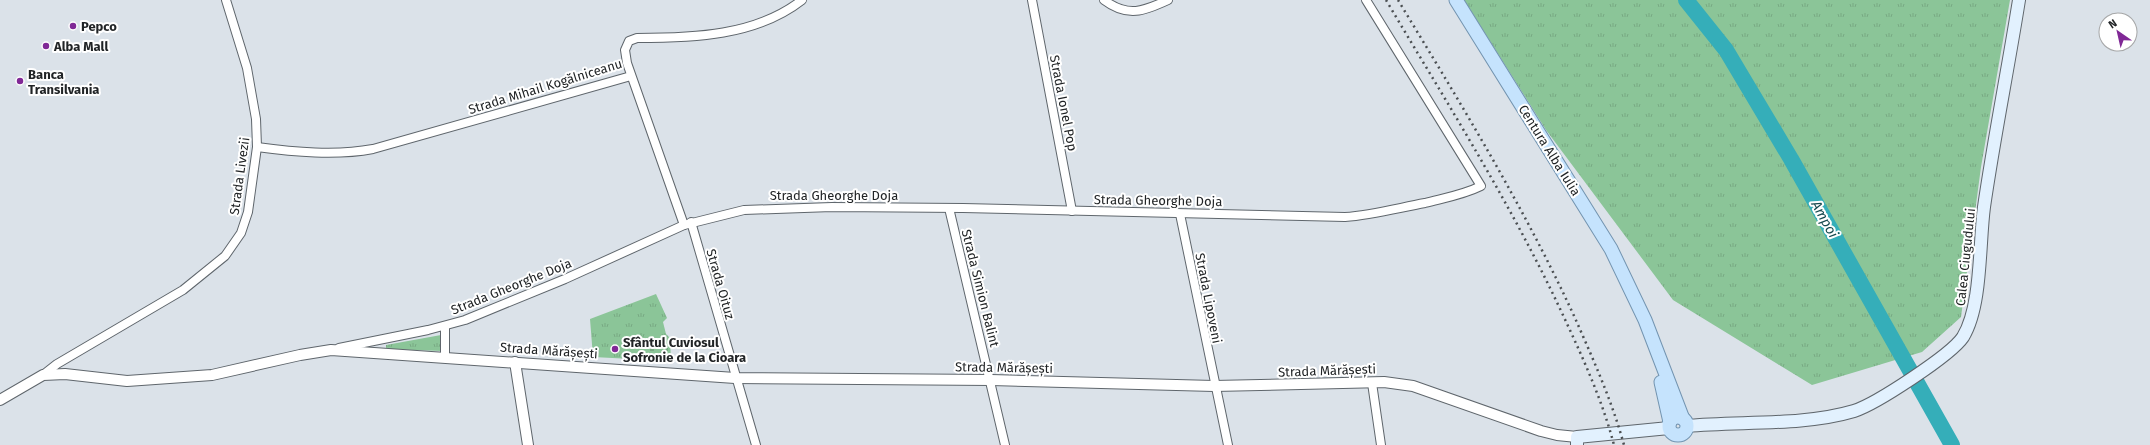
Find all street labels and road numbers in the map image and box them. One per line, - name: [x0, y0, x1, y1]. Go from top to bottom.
- street label: Strada Ionel Pop: [1047, 54, 1080, 152]
- street label: Strada Mihail Kogălniceanu: [467, 56, 624, 117]
- street label: Centura Alba Iulia: [1516, 102, 1584, 199]
- street label: Strada Livezii: [227, 136, 252, 216]
- street label: Strada Gheorghe Doja: [770, 188, 898, 203]
- street label: Strada Gheorghe Doja: [1094, 192, 1222, 209]
- street label: Calea Ciugudului: [1953, 207, 1978, 307]
- street label: Strada Simion Balint: [959, 228, 1002, 349]
- street label: Strada Oituz: [703, 247, 738, 321]
- street label: Strada Lipoveni: [1192, 252, 1225, 345]
- street label: Strada Gheorghe Doja: [449, 255, 574, 318]
- street label: Strada Mărășești: [499, 340, 598, 362]
- street label: Strada Mărășești: [955, 359, 1053, 377]
- street label: Strada Mărășești: [1278, 361, 1376, 381]

